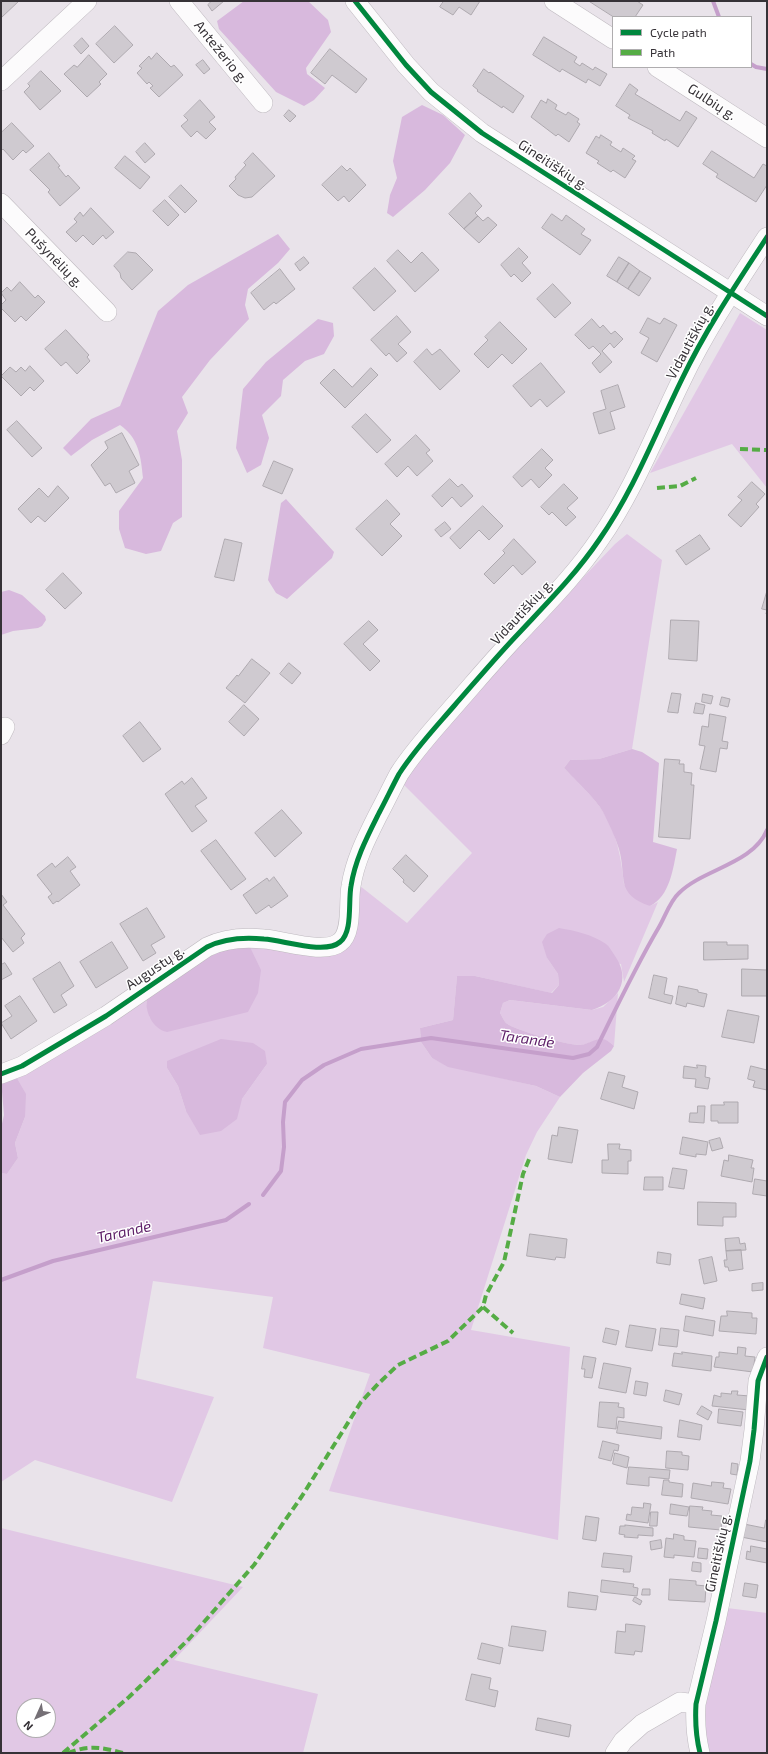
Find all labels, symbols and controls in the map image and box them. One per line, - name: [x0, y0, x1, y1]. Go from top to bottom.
- legend: [612, 16, 752, 68]
- street label: Antežerio g.: [191, 17, 251, 87]
- text: Cycle path: [650, 25, 707, 39]
- text: Path: [650, 45, 675, 59]
- street label: Gulbių g.: [685, 80, 739, 124]
- street label: Gineitiškių g.: [515, 136, 591, 194]
- street label: Pušynėlių g.: [22, 225, 86, 291]
- street label: Vidautiškių g.: [663, 300, 717, 382]
- street label: Vidautiškių g.: [487, 575, 557, 649]
- street label: Augustų g.: [123, 942, 187, 994]
- water label: Tarandė: [498, 1026, 556, 1052]
- water label: Tarandė: [95, 1217, 153, 1247]
- street label: Gineitiškių g.: [701, 1512, 735, 1594]
- north arrow: [16, 1698, 56, 1738]
- text: N: [20, 1719, 35, 1734]

